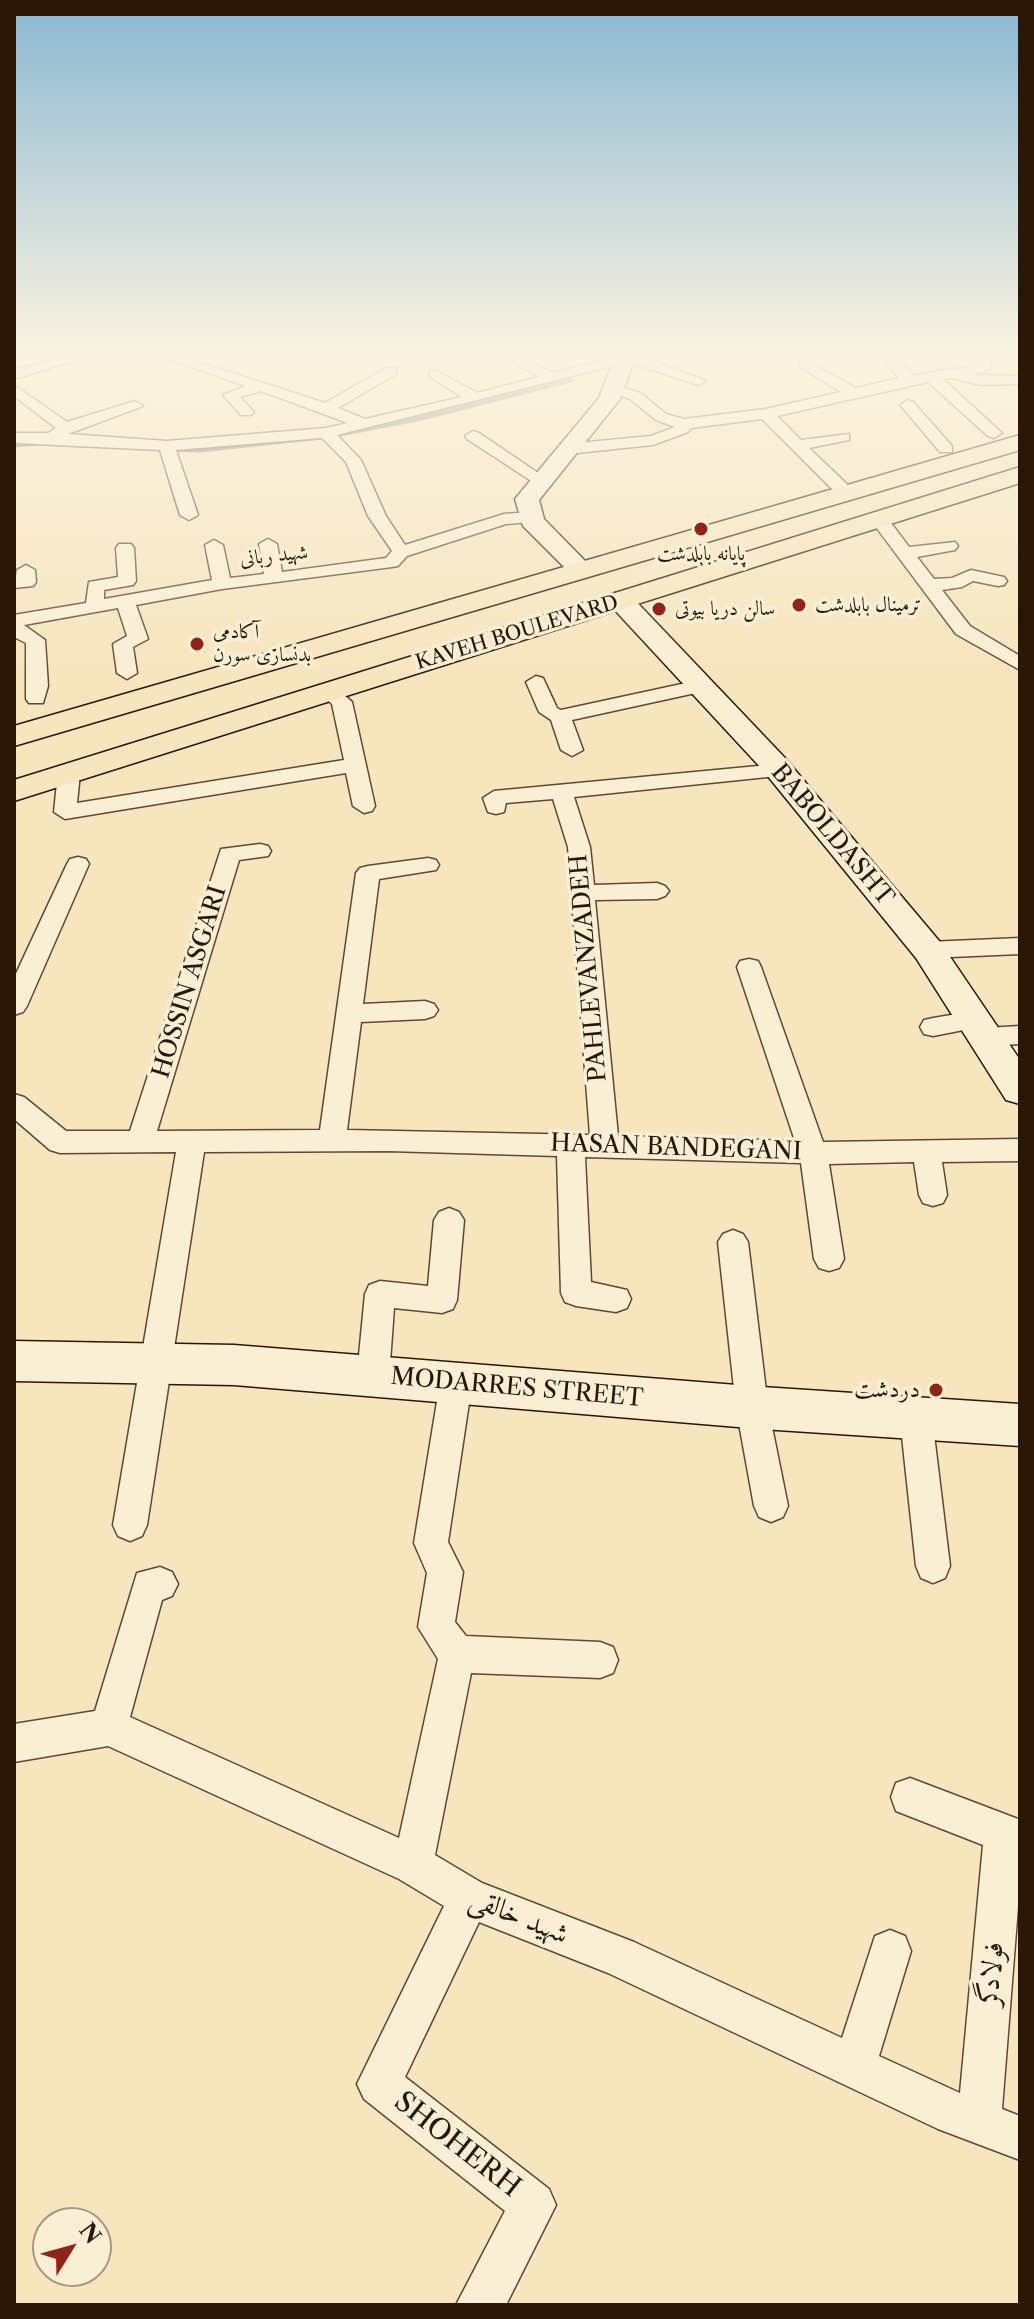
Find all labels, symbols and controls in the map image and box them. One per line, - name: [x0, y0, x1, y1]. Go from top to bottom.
- marker: پایانه بابلدشت: [692, 520, 710, 538]
- street label: شهید ربانی: [239, 540, 309, 572]
- place label: پایانه بابلدشت: [657, 542, 745, 566]
- street label: KAVEH BOULEVARD: [413, 591, 621, 675]
- place label: ترمینال بابلدشت: [815, 593, 921, 617]
- marker: ترمینال بابلدشت: [790, 596, 808, 614]
- place label: سالن دریا بیوتی: [675, 597, 775, 621]
- marker: سالن دریا بیوتی: [650, 600, 668, 618]
- place label: آکادمی بدنسازی سورن: [213, 620, 311, 667]
- marker: آکادمی بدنسازی سورن: [188, 635, 206, 653]
- street label: BABOLDASHT: [765, 758, 899, 912]
- street label: PAHLEVANZADEH: [565, 853, 613, 1083]
- street label: HOSSIN ASGARI: [147, 882, 233, 1082]
- street label: HASAN BANDEGANI: [550, 1129, 802, 1167]
- street label: MODARRES STREET: [389, 1363, 645, 1413]
- place label: دردشت: [854, 1376, 920, 1404]
- marker: دردشت: [927, 1381, 945, 1399]
- street label: شهید خالقی: [465, 1882, 573, 1952]
- street label: فولادگر: [972, 1941, 1012, 2007]
- street label: SHOHERH: [387, 2085, 527, 2205]
- north arrow: [32, 2207, 112, 2287]
- text: N: [73, 2218, 107, 2249]

